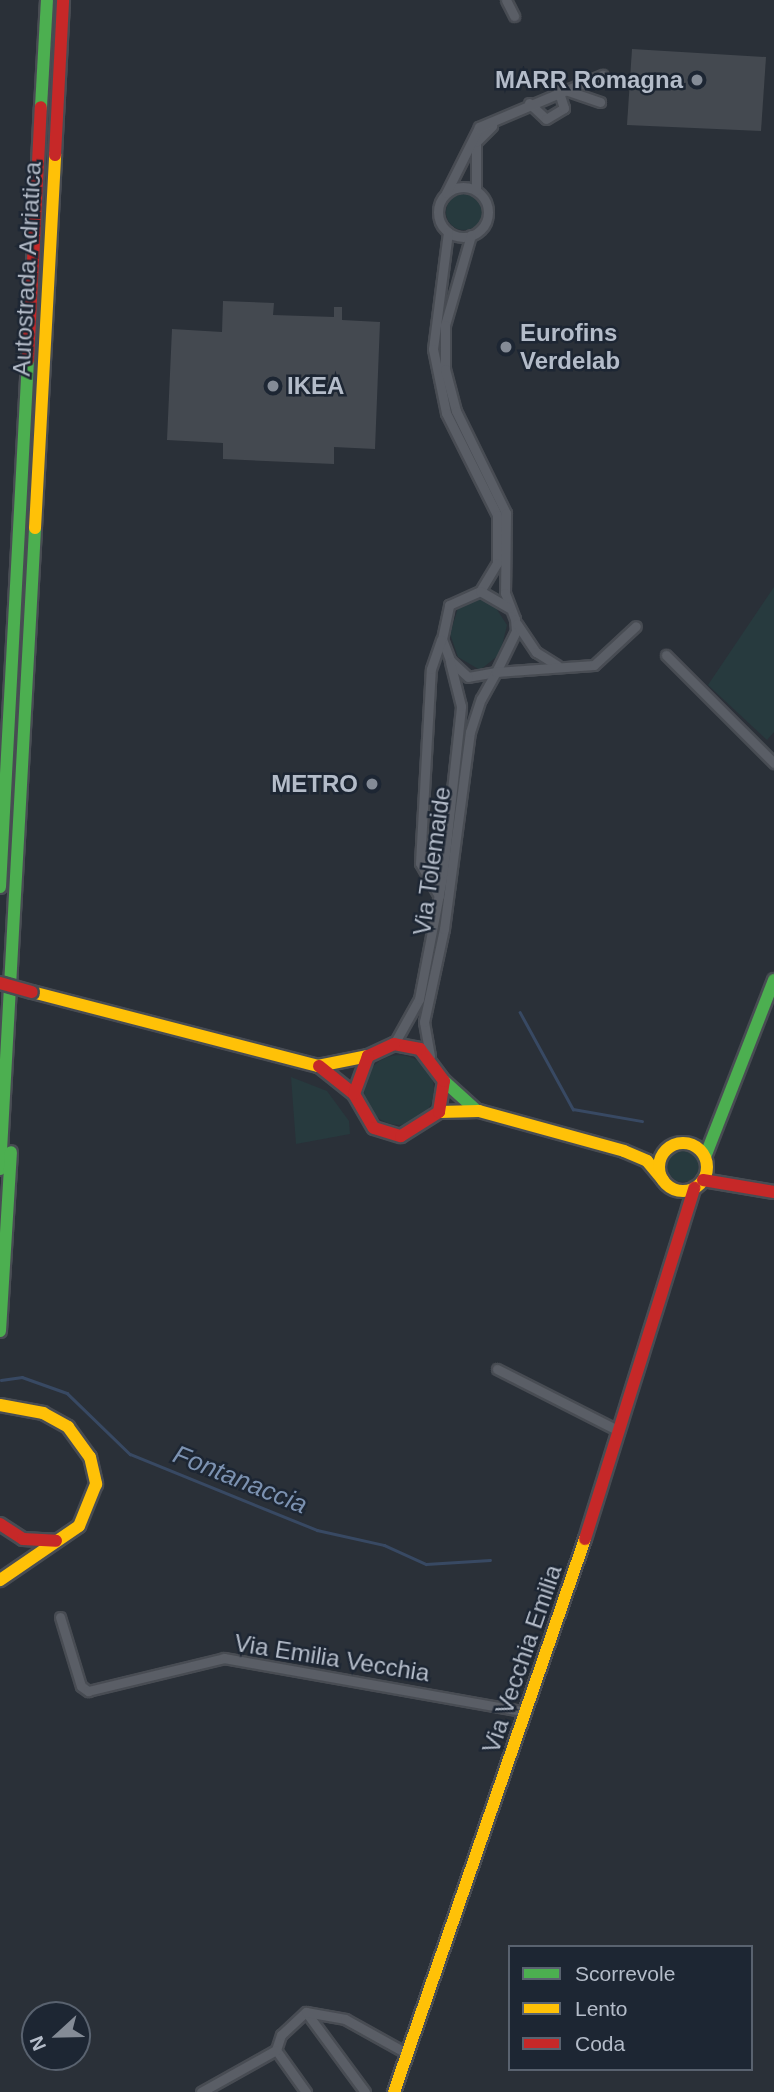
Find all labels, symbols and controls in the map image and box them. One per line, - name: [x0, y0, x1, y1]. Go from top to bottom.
- place label: MARR Romagna: [495, 66, 683, 94]
- marker: MARR Romagna: [689, 72, 705, 88]
- street label: Autostrada Adriatica: [7, 160, 47, 378]
- place label: Eurofins Verdelab: [520, 319, 620, 375]
- marker: Eurofins Verdelab: [498, 339, 514, 355]
- place label: IKEA: [287, 372, 344, 400]
- marker: IKEA: [265, 378, 281, 394]
- place label: METRO: [271, 770, 358, 798]
- marker: METRO: [364, 776, 380, 792]
- street label: Via Tolemaide: [407, 785, 457, 937]
- water label: Fontanaccia: [168, 1439, 312, 1521]
- street label: Via Vecchia Emilia: [476, 1561, 568, 1757]
- street label: Via Emilia Vecchia: [232, 1628, 432, 1688]
- legend: [508, 1945, 753, 2071]
- text: Scorrevole: [575, 1962, 675, 1985]
- text: Lento: [575, 1997, 628, 2020]
- north arrow: [21, 2001, 91, 2071]
- text: Coda: [575, 2032, 625, 2055]
- text: N: [26, 2033, 50, 2054]

